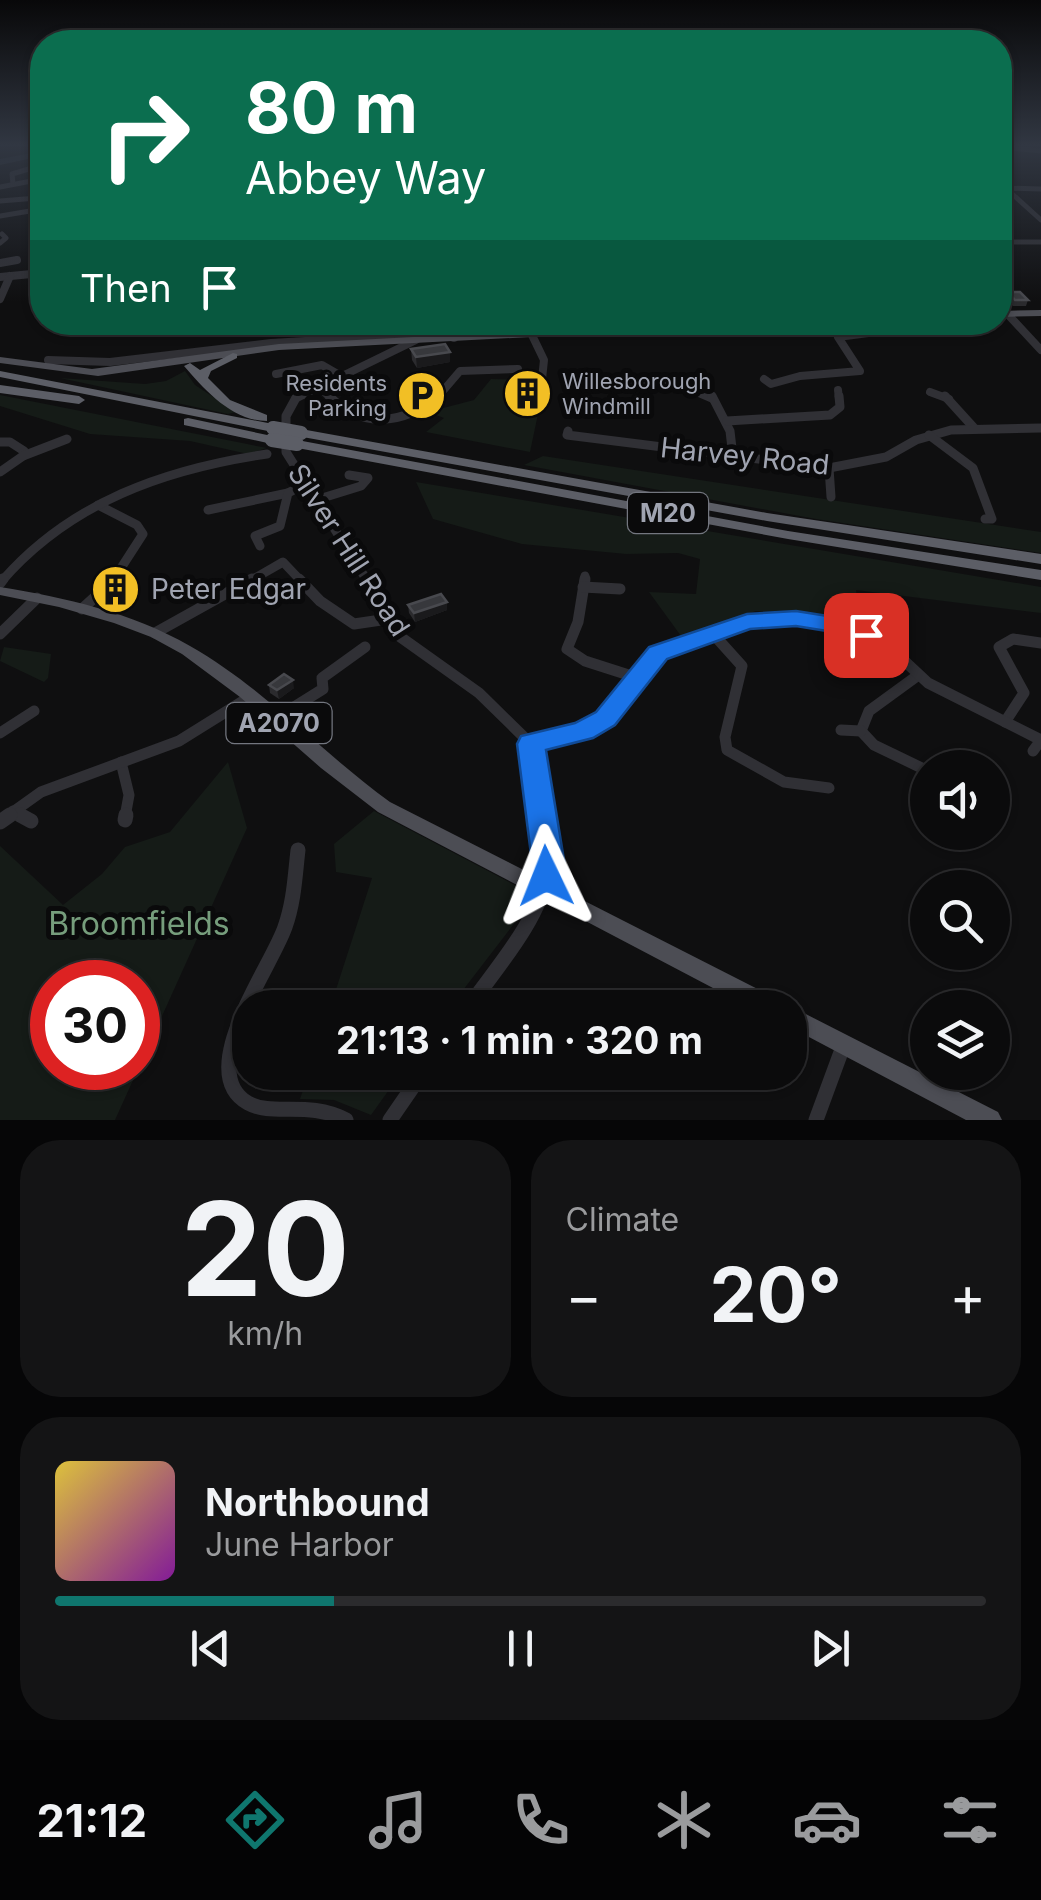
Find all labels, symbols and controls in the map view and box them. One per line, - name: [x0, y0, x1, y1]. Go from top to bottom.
- text: 80 m: [245, 65, 418, 150]
- icon: right: [80, 70, 210, 200]
- text: Abbey Way: [245, 150, 486, 205]
- icon: arrive: [192, 260, 247, 315]
- text: Then: [80, 265, 172, 311]
- building icon: Willesborough Windmill: [501, 368, 553, 420]
- place label: Willesborough Windmill: [562, 368, 711, 419]
- place label: Residents Parking: [286, 370, 387, 421]
- parking icon: Residents Parking: [396, 370, 448, 422]
- street label: Harvey Road: [659, 430, 831, 482]
- street label: Silver Hill Road: [281, 458, 417, 642]
- road number: M20: [628, 493, 708, 533]
- building icon: Peter Edgar: [90, 563, 142, 615]
- place label: Peter Edgar: [151, 572, 306, 606]
- pin: [824, 593, 909, 678]
- icon: arrive: [839, 608, 894, 663]
- road number: A2070: [226, 703, 332, 743]
- map controls: [910, 750, 1010, 1090]
- button: sound: [910, 750, 1010, 850]
- position arrow: [494, 824, 598, 928]
- button: search: [910, 870, 1010, 970]
- park label: Broomfields: [48, 904, 230, 943]
- speed limit sign: 30: [30, 960, 160, 1090]
- button: layers: [910, 990, 1010, 1090]
- text: 21:13 · 1 min · 320 m: [336, 1017, 703, 1063]
- text: 20: [180, 1170, 350, 1327]
- text: Climate: [566, 1200, 679, 1239]
- text: 20°: [710, 1249, 842, 1340]
- text: −: [566, 1263, 602, 1329]
- text: +: [950, 1263, 986, 1329]
- text: km/h: [227, 1314, 303, 1353]
- text: Northbound: [205, 1479, 430, 1525]
- text: June Harbor: [205, 1525, 394, 1564]
- icon: previous: [183, 1621, 238, 1676]
- icon: pause: [493, 1621, 548, 1676]
- icon: next: [803, 1621, 858, 1676]
- icon: directions: [220, 1785, 290, 1855]
- icon: music: [363, 1785, 433, 1855]
- icon: phone: [506, 1785, 576, 1855]
- icon: climate: [649, 1785, 719, 1855]
- icon: car: [792, 1785, 862, 1855]
- icon: filters: [935, 1785, 1005, 1855]
- text: 21:12: [36, 1793, 147, 1848]

